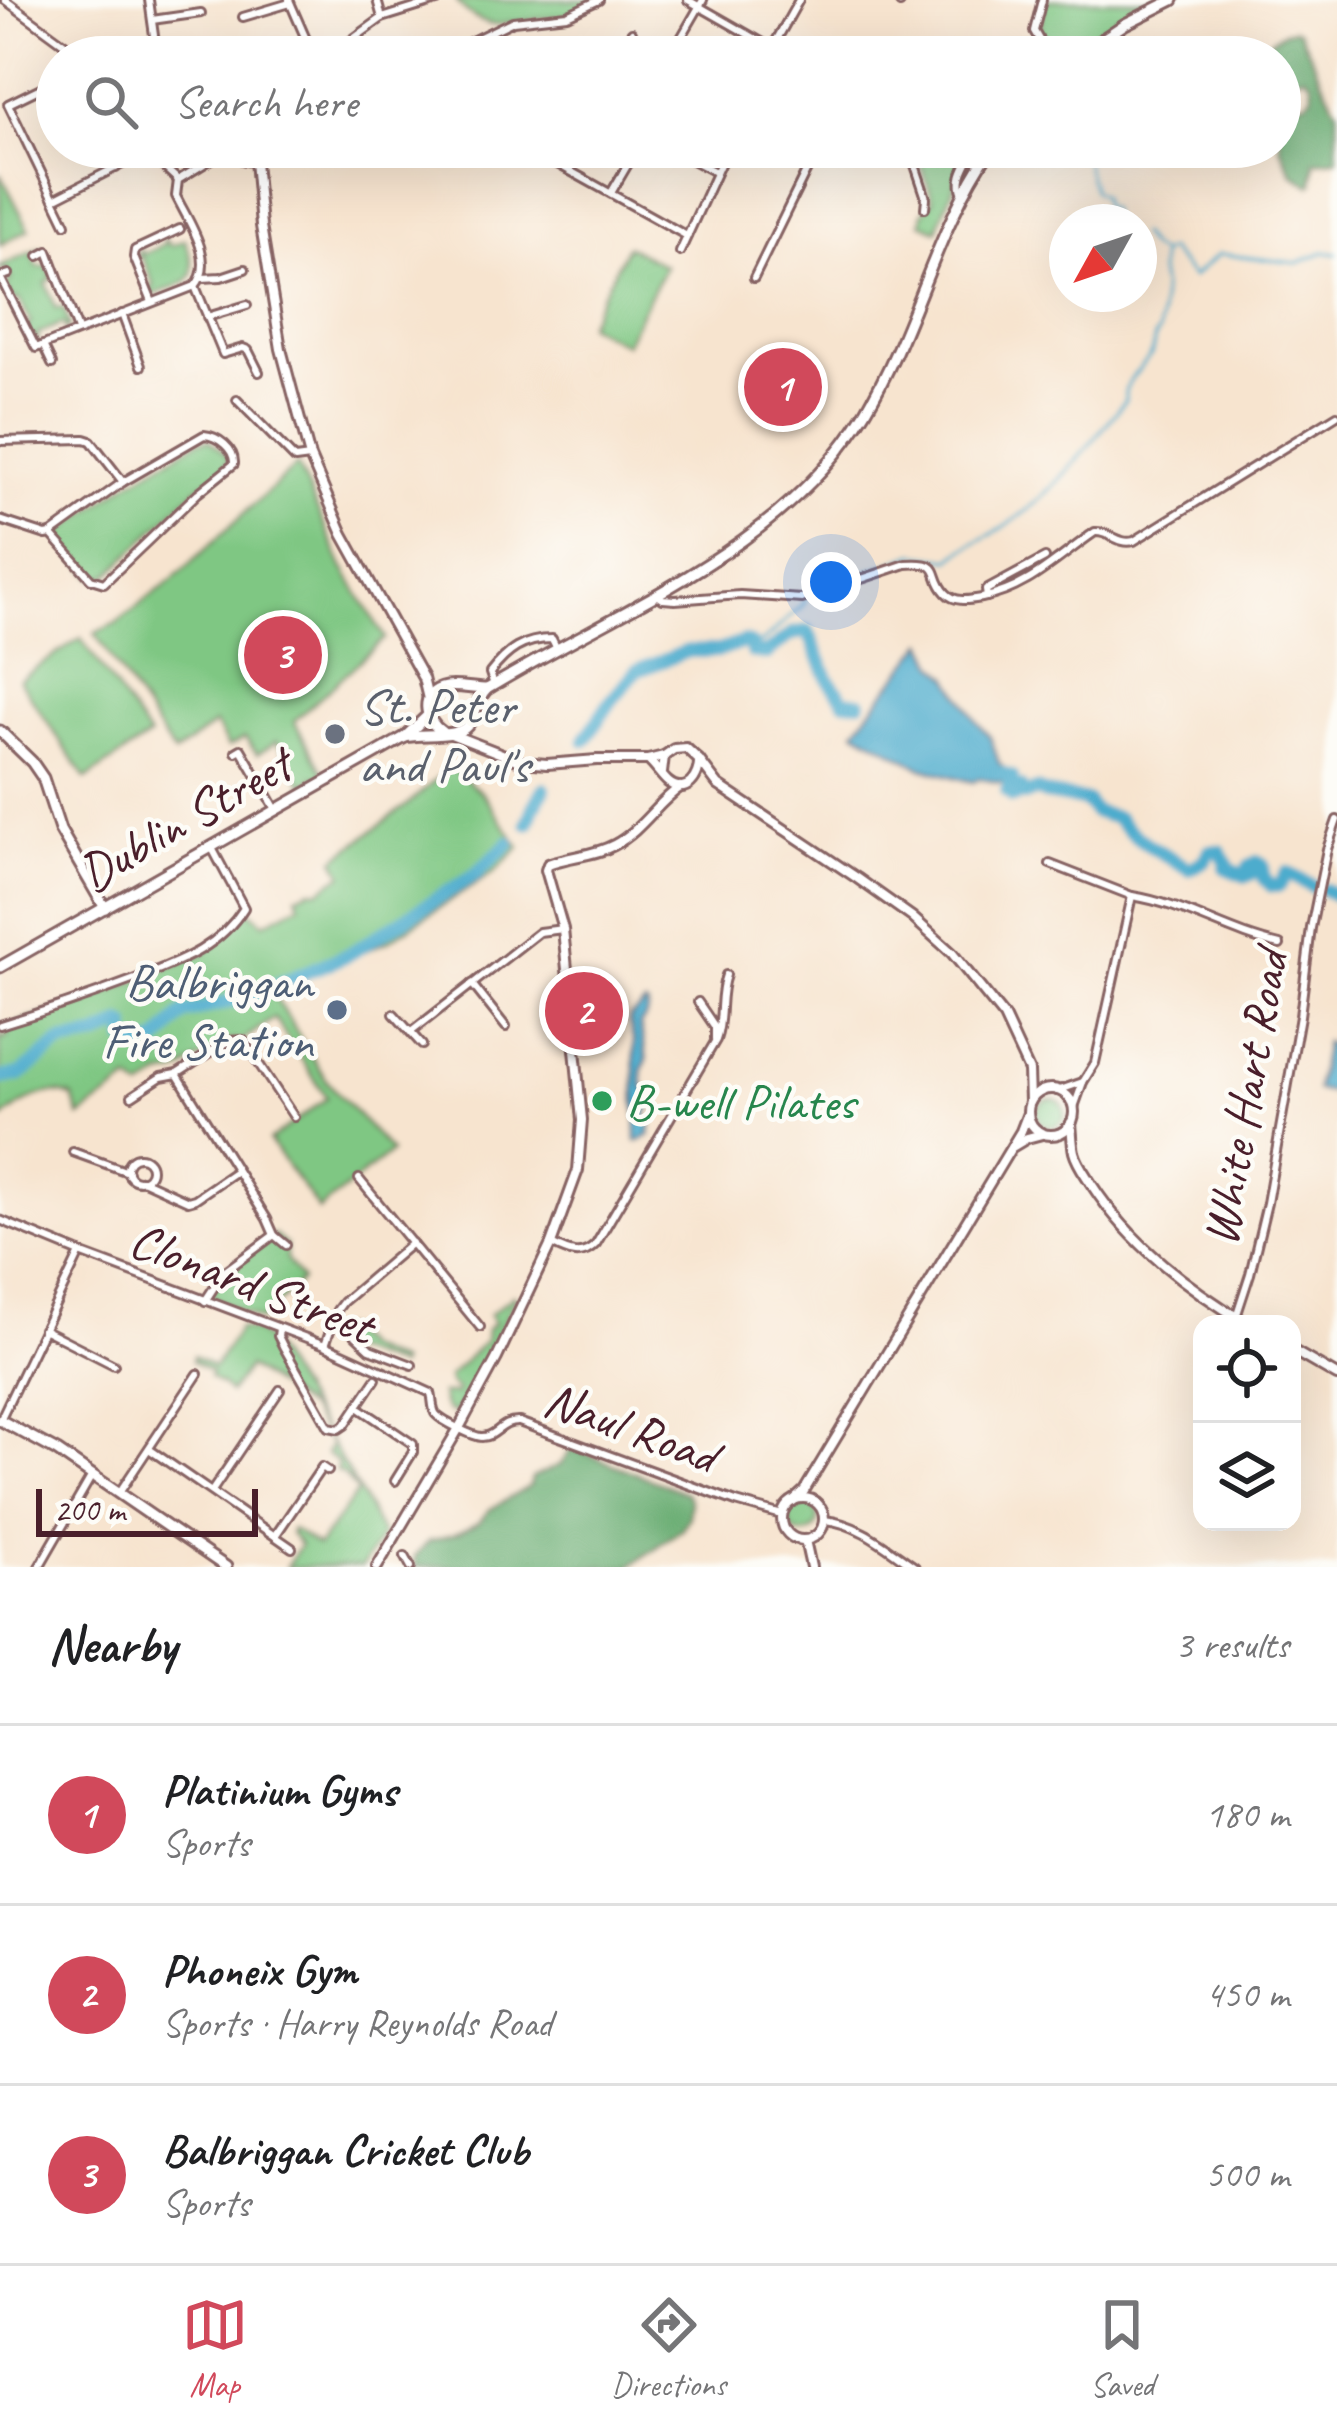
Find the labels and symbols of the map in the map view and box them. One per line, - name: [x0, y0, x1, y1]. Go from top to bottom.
- north arrow: [1049, 204, 1157, 312]
- pin: 1: [744, 342, 822, 432]
- your location: [801, 552, 861, 612]
- pin: 3: [244, 610, 322, 700]
- place label: St. Peter and Paul's: [359, 674, 534, 797]
- marker: St. Peter and Paul's: [322, 721, 348, 747]
- street label: Dublin Street: [67, 729, 307, 905]
- street label: White Hart Road: [1188, 938, 1304, 1250]
- place label: Balbriggan Fire Station: [103, 950, 316, 1073]
- pin: 2: [545, 966, 623, 1056]
- marker: Balbriggan Fire Station: [324, 997, 350, 1023]
- place label: B-well Pilates: [626, 1070, 860, 1134]
- marker: B-well Pilates: [589, 1088, 615, 1114]
- street label: Clonard Street: [121, 1207, 387, 1360]
- street label: Naul Road: [536, 1366, 733, 1490]
- scale bar: [36, 1483, 258, 1536]

